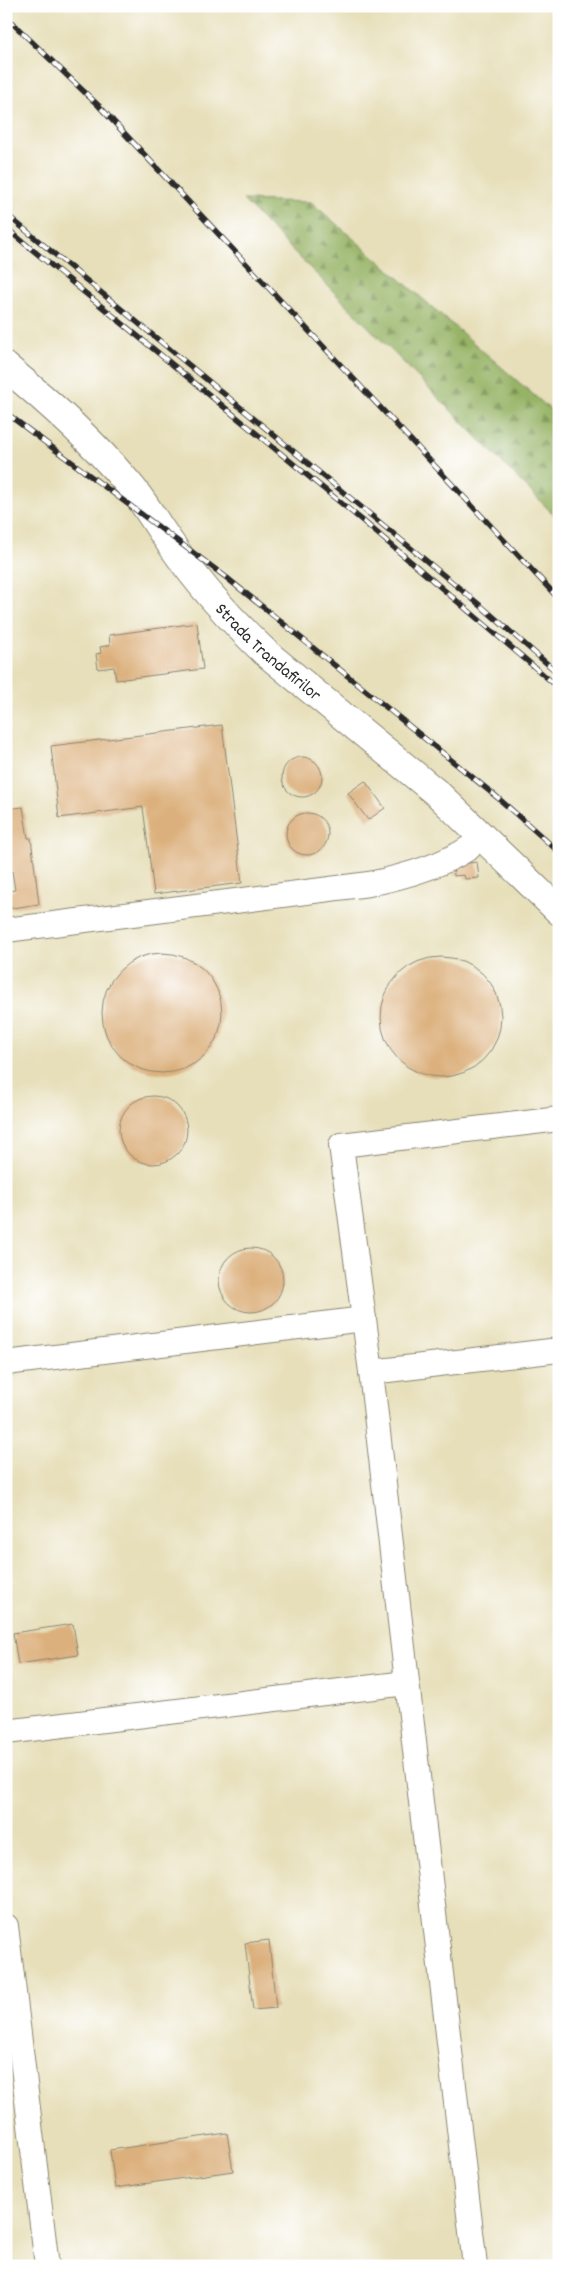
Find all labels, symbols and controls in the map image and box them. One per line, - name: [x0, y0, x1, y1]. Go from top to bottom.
- street label: Strada Trandafirilor: [208, 598, 326, 708]

